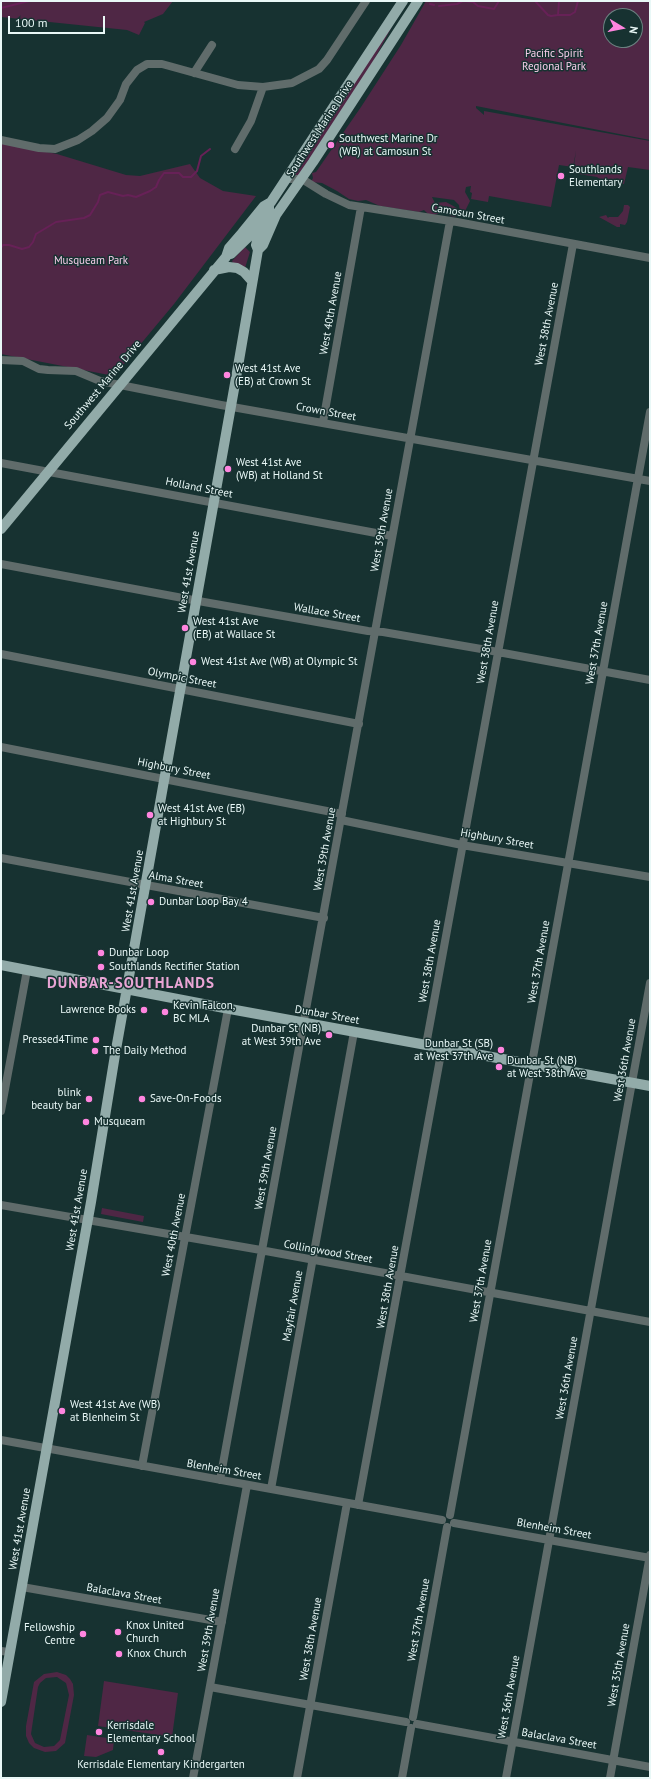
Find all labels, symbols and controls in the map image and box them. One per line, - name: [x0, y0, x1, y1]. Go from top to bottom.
- scale bar: [10, 8, 107, 34]
- north arrow: [603, 8, 643, 48]
- text: 100 m: [15, 15, 48, 30]
- text: N: [626, 25, 641, 35]
- park label: Pacific Spirit Regional Park: [522, 47, 586, 73]
- street label: Southwest Marine Drive: [284, 78, 356, 180]
- place label: Southwest Marine Dr (WB) at Camosun St: [339, 132, 438, 158]
- marker: Southwest Marine Dr (WB) at Camosun St: [326, 140, 336, 150]
- place label: Southlands Elementary: [569, 163, 622, 189]
- marker: Southlands Elementary: [556, 171, 566, 181]
- street label: Camosun Street: [430, 201, 506, 227]
- park label: Musqueam Park: [54, 254, 128, 268]
- street label: West 40th Avenue: [317, 270, 345, 356]
- street label: West 38th Avenue: [532, 281, 562, 367]
- street label: Southwest Marine Drive: [62, 338, 144, 432]
- place label: West 41st Ave (EB) at Crown St: [235, 362, 311, 388]
- marker: West 41st Ave (EB) at Crown St: [222, 370, 232, 380]
- street label: Crown Street: [295, 400, 357, 424]
- place label: West 41st Ave (WB) at Holland St: [236, 456, 322, 482]
- marker: West 41st Ave (WB) at Holland St: [223, 464, 233, 474]
- street label: Holland Street: [164, 475, 234, 501]
- street label: West 39th Avenue: [368, 487, 396, 573]
- street label: West 41st Avenue: [175, 530, 203, 614]
- street label: West 38th Avenue: [474, 599, 502, 685]
- street label: West 37th Avenue: [583, 600, 611, 686]
- street label: Wallace Street: [293, 601, 361, 625]
- place label: West 41st Ave (EB) at Wallace St: [193, 615, 275, 641]
- marker: West 41st Ave (EB) at Wallace St: [180, 623, 190, 633]
- place label: West 41st Ave (WB) at Olympic St: [201, 655, 357, 669]
- marker: West 41st Ave (WB) at Olympic St: [188, 657, 198, 667]
- street label: Olympic Street: [147, 665, 217, 691]
- street label: Highbury Street: [136, 755, 212, 783]
- place label: West 41st Ave (EB) at Highbury St: [158, 802, 245, 828]
- street label: West 39th Avenue: [311, 806, 339, 892]
- marker: West 41st Ave (EB) at Highbury St: [145, 810, 155, 820]
- street label: Highbury Street: [459, 826, 535, 852]
- street label: West 41st Avenue: [119, 849, 147, 933]
- street label: Alma Street: [148, 869, 204, 891]
- place label: Dunbar Loop Bay 4: [159, 895, 248, 909]
- marker: Dunbar Loop Bay 4: [146, 897, 156, 907]
- street label: West 38th Avenue: [416, 918, 444, 1004]
- street label: West 37th Avenue: [525, 919, 553, 1005]
- place label: Dunbar Loop: [109, 946, 169, 960]
- marker: Dunbar Loop: [96, 948, 106, 958]
- place label: Southlands Rectifier Station: [109, 960, 240, 974]
- marker: Southlands Rectifier Station: [96, 962, 106, 972]
- district label: DUNBAR-SOUTHLANDS: [47, 975, 215, 993]
- place label: Kevin Falcon, BC MLA: [173, 999, 235, 1025]
- place label: Lawrence Books: [60, 1003, 136, 1017]
- street label: Dunbar Street: [294, 1003, 360, 1027]
- marker: Lawrence Books: [139, 1005, 149, 1015]
- marker: Kevin Falcon, BC MLA: [160, 1007, 170, 1017]
- street label: West 36th Avenue: [611, 1017, 639, 1103]
- place label: Dunbar St (NB) at West 39th Ave: [242, 1022, 321, 1048]
- marker: Dunbar St (NB) at West 39th Ave: [324, 1030, 334, 1040]
- place label: Pressed4Time: [23, 1033, 88, 1047]
- marker: Pressed4Time: [91, 1035, 101, 1045]
- place label: Dunbar St (SB) at West 37th Ave: [414, 1037, 493, 1063]
- place label: The Daily Method: [103, 1044, 186, 1058]
- marker: Dunbar St (SB) at West 37th Ave: [496, 1045, 506, 1055]
- marker: The Daily Method: [90, 1046, 100, 1056]
- place label: Dunbar St (NB) at West 38th Ave: [507, 1054, 586, 1080]
- marker: Dunbar St (NB) at West 38th Ave: [494, 1062, 504, 1072]
- place label: blink beauty bar: [31, 1086, 81, 1112]
- place label: Save-On-Foods: [150, 1092, 222, 1106]
- marker: blink beauty bar: [84, 1094, 94, 1104]
- marker: Save-On-Foods: [137, 1094, 147, 1104]
- place label: Musqueam: [94, 1115, 145, 1129]
- marker: Musqueam: [81, 1117, 91, 1127]
- street label: West 39th Avenue: [252, 1125, 280, 1211]
- street label: West 41st Avenue: [63, 1168, 91, 1252]
- street label: West 40th Avenue: [159, 1192, 189, 1278]
- street label: Collingwood Street: [283, 1238, 373, 1266]
- street label: West 37th Avenue: [467, 1238, 495, 1324]
- street label: West 38th Avenue: [374, 1244, 402, 1330]
- street label: Mayfair Avenue: [280, 1269, 306, 1343]
- street label: West 36th Avenue: [553, 1335, 581, 1421]
- place label: West 41st Ave (WB) at Blenheim St: [70, 1398, 160, 1424]
- marker: West 41st Ave (WB) at Blenheim St: [57, 1406, 67, 1416]
- street label: Blenheim Street: [186, 1457, 262, 1483]
- street label: West 41st Avenue: [6, 1487, 34, 1571]
- street label: Blenheim Street: [516, 1516, 592, 1542]
- street label: West 37th Avenue: [405, 1577, 433, 1663]
- street label: Balaclava Street: [85, 1581, 163, 1607]
- street label: West 39th Avenue: [195, 1587, 223, 1673]
- street label: West 38th Avenue: [297, 1596, 325, 1682]
- place label: Knox United Church: [126, 1619, 184, 1645]
- place label: Fellowship Centre: [24, 1621, 75, 1647]
- street label: West 35th Avenue: [605, 1622, 633, 1708]
- marker: Knox United Church: [113, 1627, 123, 1637]
- marker: Fellowship Centre: [78, 1629, 88, 1639]
- place label: Knox Church: [127, 1647, 187, 1661]
- marker: Knox Church: [114, 1649, 124, 1659]
- street label: West 36th Avenue: [495, 1654, 523, 1740]
- place label: Kerrisdale Elementary School: [107, 1719, 195, 1745]
- street label: Balaclava Street: [520, 1726, 598, 1752]
- marker: Kerrisdale Elementary School: [94, 1727, 104, 1737]
- marker: Kerrisdale Elementary Kindergarten: [156, 1747, 166, 1757]
- place label: Kerrisdale Elementary Kindergarten: [77, 1758, 245, 1772]

